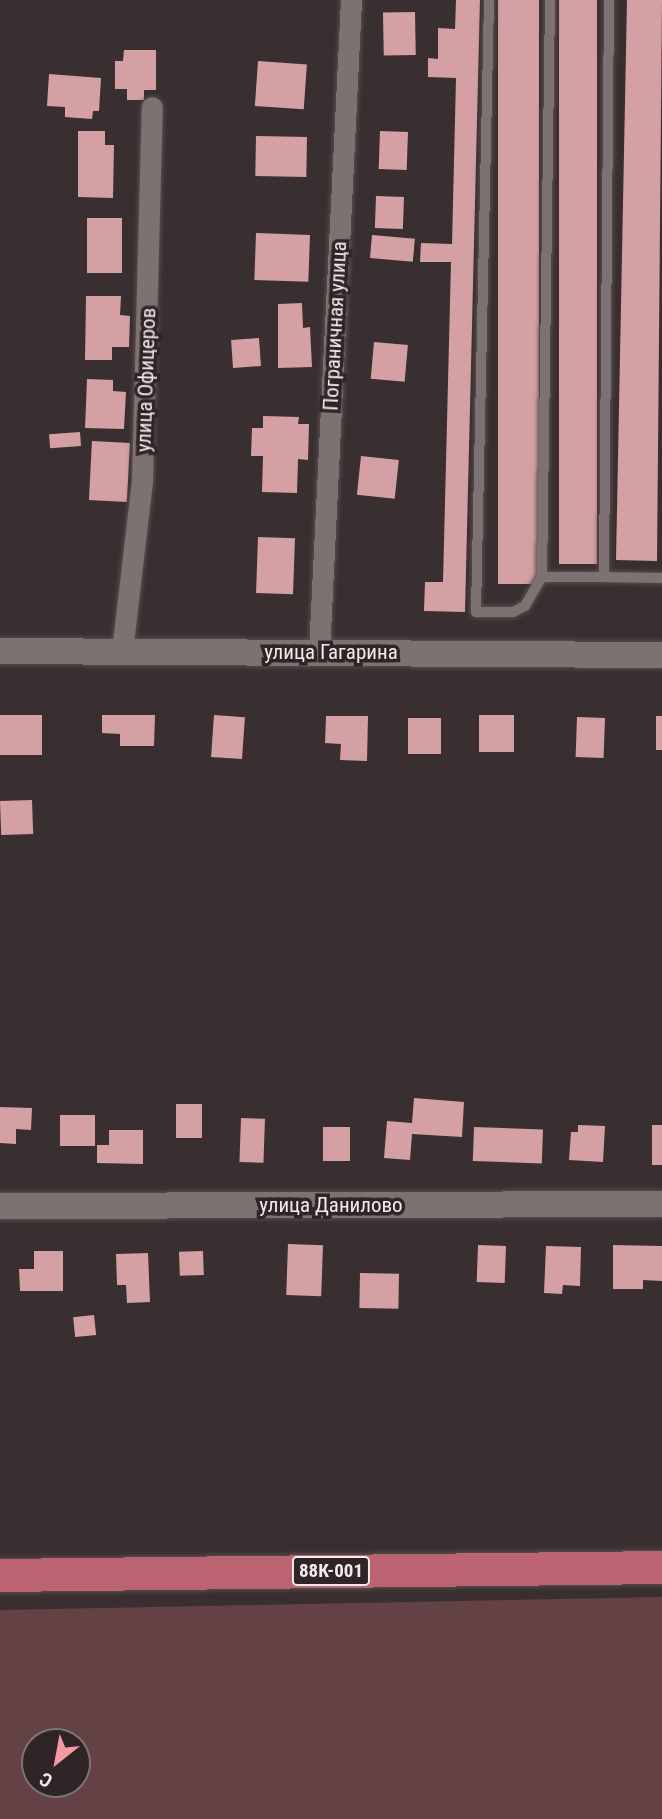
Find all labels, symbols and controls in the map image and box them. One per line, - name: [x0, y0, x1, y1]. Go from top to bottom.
- street label: Пограничная улица: [318, 241, 352, 411]
- street label: улица Офицеров: [131, 307, 161, 453]
- street label: улица Гагарина: [264, 639, 398, 665]
- street label: улица Данилово: [259, 1192, 403, 1218]
- road number: 88К-001: [291, 1555, 371, 1586]
- north arrow: [21, 1728, 91, 1798]
- text: С: [35, 1767, 57, 1792]

